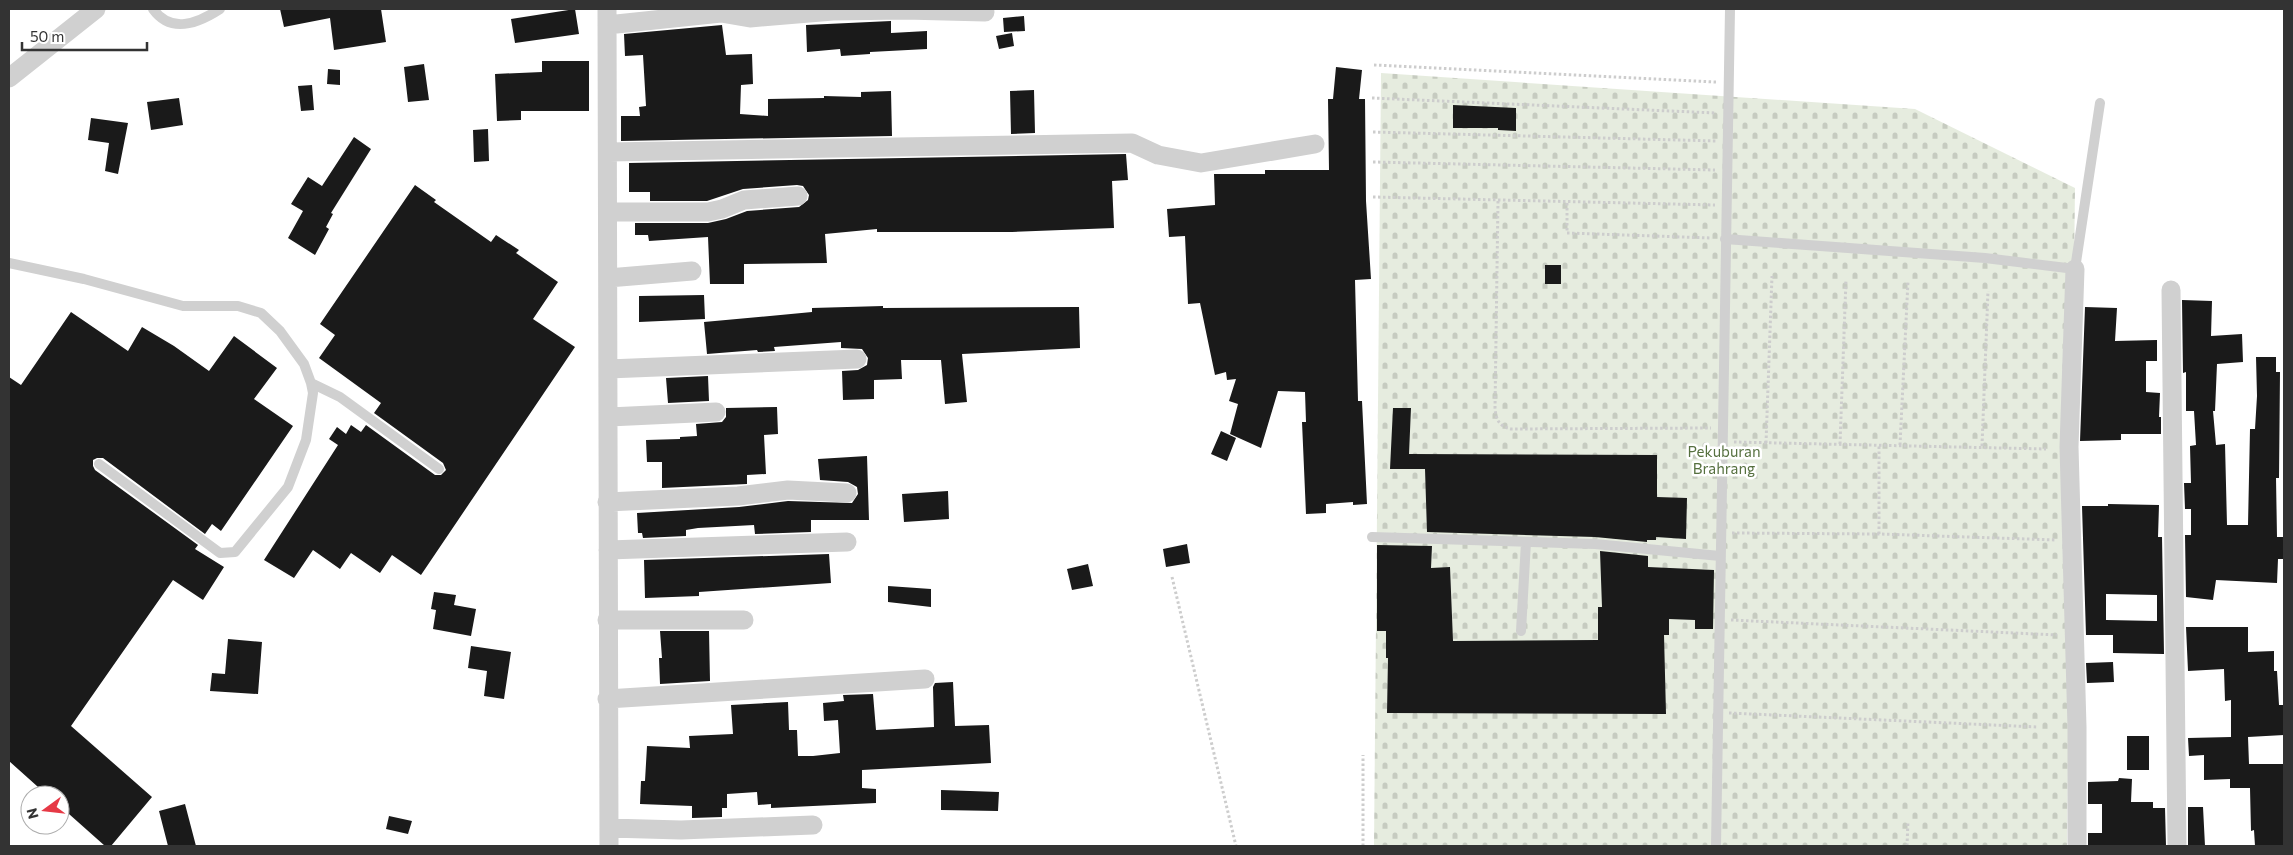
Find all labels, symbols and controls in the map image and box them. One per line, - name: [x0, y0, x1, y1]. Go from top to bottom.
- scale bar: [22, 20, 148, 52]
- text: 50 m: [30, 27, 64, 45]
- park label: Pekuburan Brahrang: [1687, 442, 1761, 477]
- north arrow: [20, 785, 70, 835]
- text: N: [22, 806, 42, 821]

